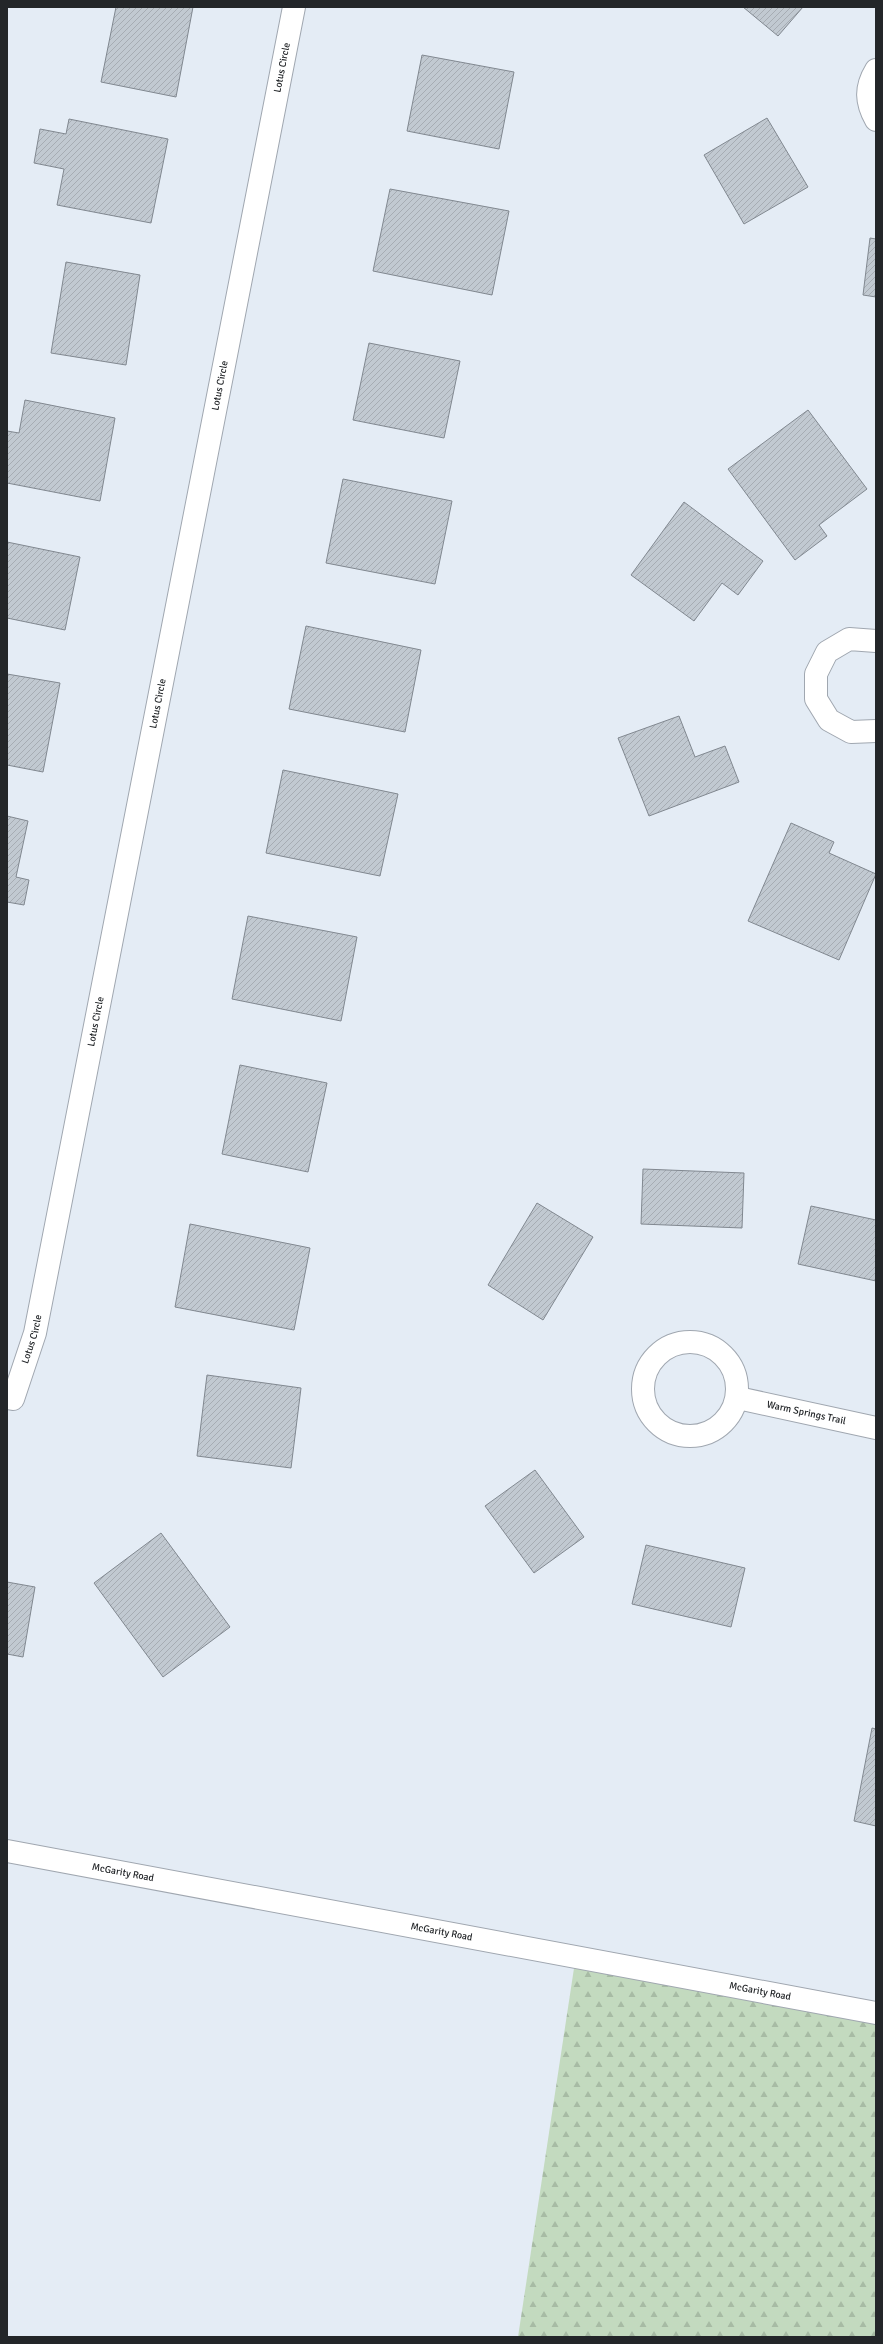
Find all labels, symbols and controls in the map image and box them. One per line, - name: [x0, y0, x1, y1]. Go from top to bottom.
- street label: Lotus Circle: [271, 42, 293, 94]
- street label: Lotus Circle: [209, 360, 231, 411]
- street label: Lotus Circle: [147, 678, 169, 729]
- street label: Lotus Circle: [85, 996, 107, 1047]
- street label: Lotus Circle: [19, 1314, 44, 1365]
- street label: Warm Springs Trail: [766, 1398, 847, 1427]
- street label: McGarity Road: [91, 1861, 155, 1884]
- street label: McGarity Road: [410, 1920, 473, 1944]
- street label: McGarity Road: [728, 1980, 792, 2003]

